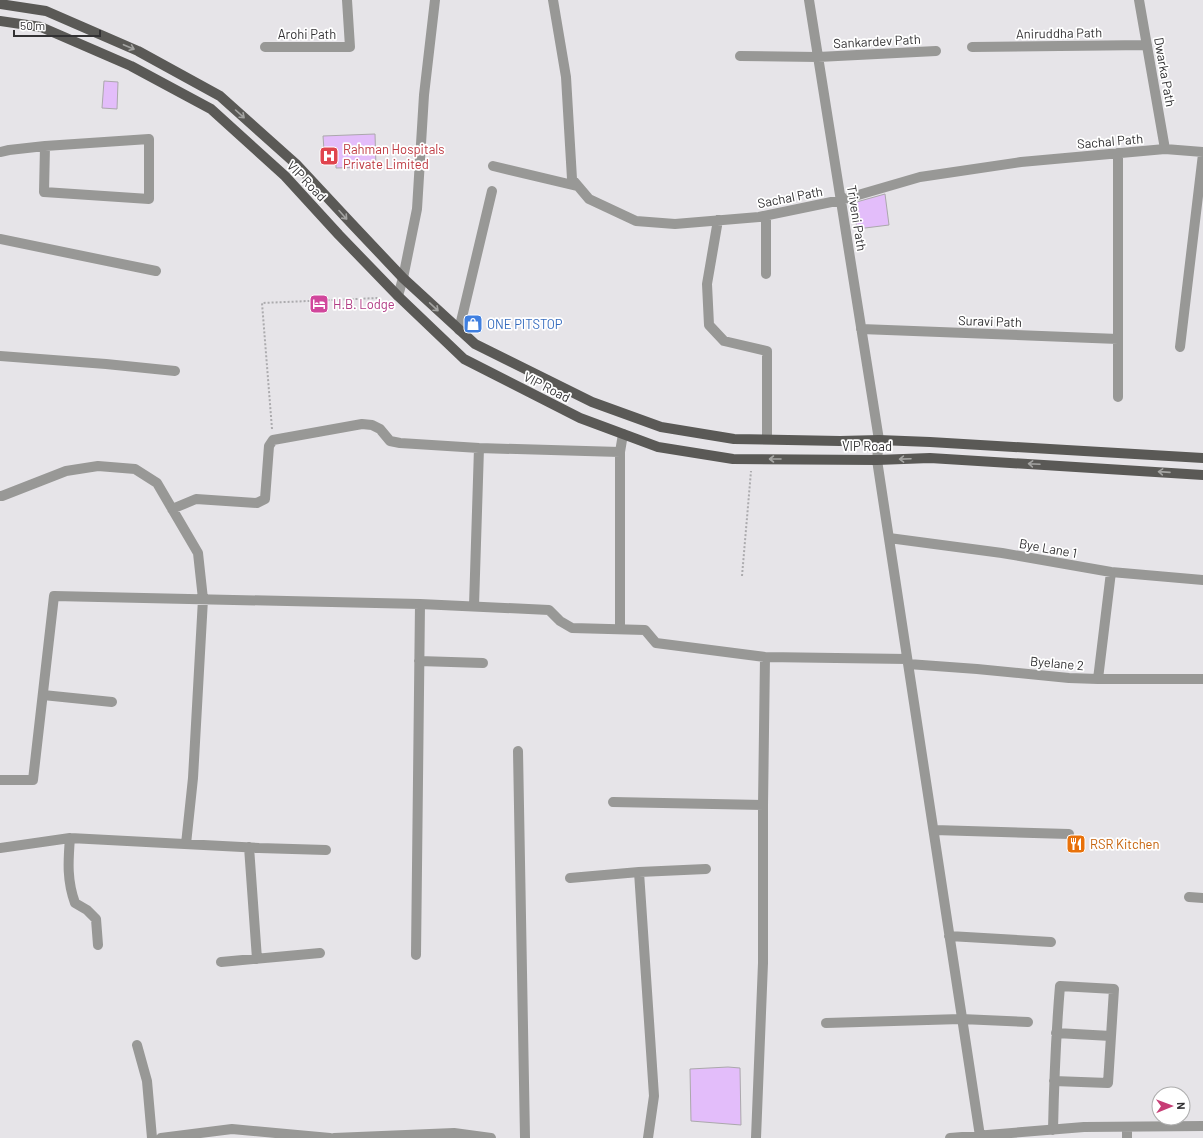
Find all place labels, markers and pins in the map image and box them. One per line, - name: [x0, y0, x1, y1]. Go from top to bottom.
- place label: Rahman Hospitals Private Limited: [343, 141, 445, 172]
- hospital icon: Rahman Hospitals Private Limited: [318, 145, 340, 167]
- hotel icon: H.B. Lodge: [308, 293, 330, 315]
- place label: H.B. Lodge: [333, 296, 395, 312]
- shop icon: ONE PITSTOP: [462, 313, 484, 335]
- place label: ONE PITSTOP: [487, 316, 563, 332]
- restaurant icon: RSR Kitchen: [1065, 833, 1087, 855]
- place label: RSR Kitchen: [1090, 836, 1160, 852]

